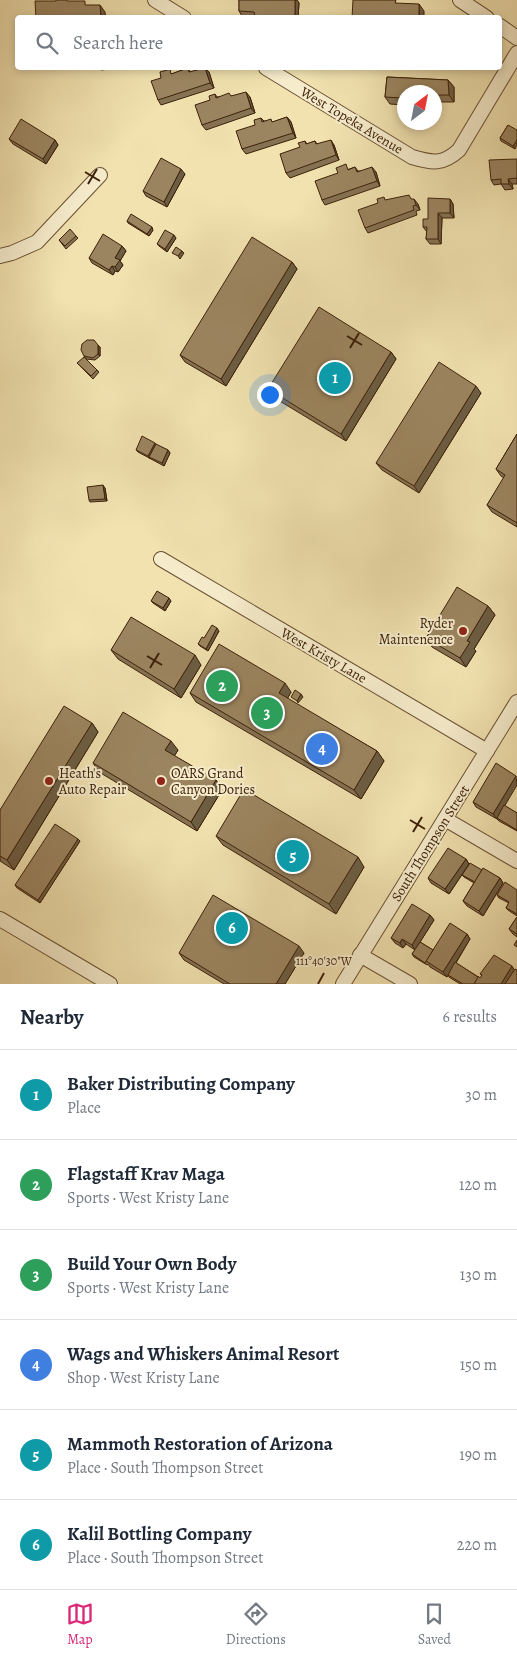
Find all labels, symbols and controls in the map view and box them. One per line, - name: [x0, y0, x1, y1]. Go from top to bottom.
- search box: [15, 15, 502, 70]
- icon: search: [33, 29, 61, 57]
- text: Search here: [73, 30, 163, 56]
- street label: West Topeka Avenue: [296, 82, 407, 159]
- north arrow: [397, 85, 442, 130]
- pin: 1: [319, 359, 351, 397]
- your location: [257, 382, 283, 408]
- place label: Ryder Maintenence: [379, 614, 454, 649]
- street label: West Kristy Lane: [276, 623, 370, 688]
- marker: Ryder Maintenence: [457, 625, 469, 637]
- pin: 2: [206, 667, 238, 705]
- pin: 3: [251, 694, 283, 732]
- pin: 4: [306, 730, 338, 768]
- place label: Heath's Auto Repair: [58, 764, 127, 799]
- place label: OARS Grand Canyon Dories: [171, 764, 255, 799]
- marker: Heath's Auto Repair: [43, 775, 55, 787]
- marker: OARS Grand Canyon Dories: [155, 775, 167, 787]
- street label: South Thompson Street: [387, 781, 474, 905]
- pin: 5: [277, 837, 309, 875]
- pin: 6: [216, 909, 248, 947]
- text: 111°40'30"W: [296, 953, 353, 969]
- text: Nearby: [20, 1003, 83, 1031]
- text: 6 results: [443, 1006, 497, 1028]
- text: Baker Distributing Company: [67, 1071, 295, 1097]
- text: 1: [33, 1084, 39, 1106]
- text: 30 m: [465, 1084, 497, 1106]
- text: Place: [67, 1097, 101, 1119]
- text: Flagstaff Krav Maga: [67, 1161, 225, 1187]
- text: 2: [32, 1174, 40, 1196]
- text: 120 m: [459, 1174, 497, 1196]
- text: Sports · West Kristy Lane: [67, 1187, 229, 1209]
- text: Build Your Own Body: [67, 1251, 237, 1277]
- text: 3: [33, 1264, 39, 1286]
- text: 130 m: [460, 1264, 497, 1286]
- text: Sports · West Kristy Lane: [67, 1277, 229, 1299]
- text: Wags and Whiskers Animal Resort: [67, 1341, 339, 1367]
- text: 4: [32, 1354, 40, 1376]
- text: 150 m: [460, 1354, 497, 1376]
- text: Shop · West Kristy Lane: [67, 1367, 220, 1389]
- text: Mammoth Restoration of Arizona: [67, 1431, 333, 1457]
- text: 5: [33, 1444, 39, 1466]
- text: 190 m: [459, 1444, 497, 1466]
- text: Place · South Thompson Street: [67, 1457, 263, 1479]
- text: Kalil Bottling Company: [67, 1521, 252, 1547]
- text: 6: [32, 1534, 40, 1556]
- text: 220 m: [457, 1534, 497, 1556]
- text: Place · South Thompson Street: [67, 1547, 263, 1569]
- tab: Map: [66, 1600, 94, 1649]
- tab: Directions: [226, 1600, 286, 1649]
- tab: Saved: [418, 1600, 451, 1649]

